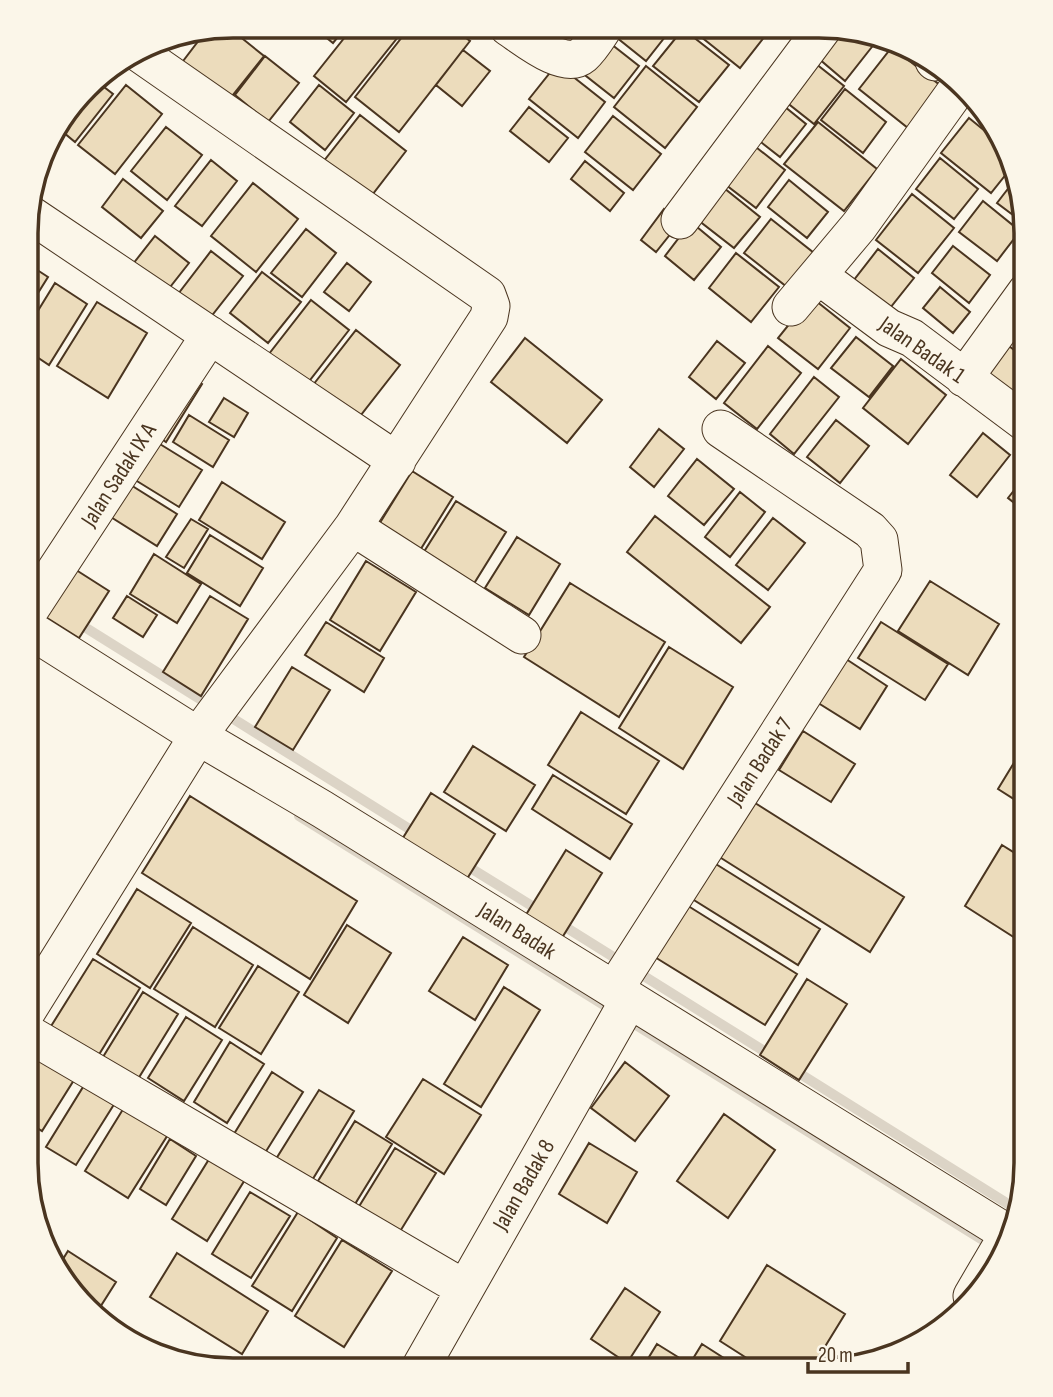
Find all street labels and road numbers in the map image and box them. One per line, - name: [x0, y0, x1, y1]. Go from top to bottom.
- street label: Jalan Badak 1: [873, 310, 970, 390]
- street label: Jalan Sadak IX A: [75, 418, 163, 533]
- street label: Jalan Badak 7: [721, 713, 799, 812]
- street label: Jalan Badak: [472, 896, 561, 966]
- street label: Jalan Badak 8: [486, 1135, 561, 1236]

